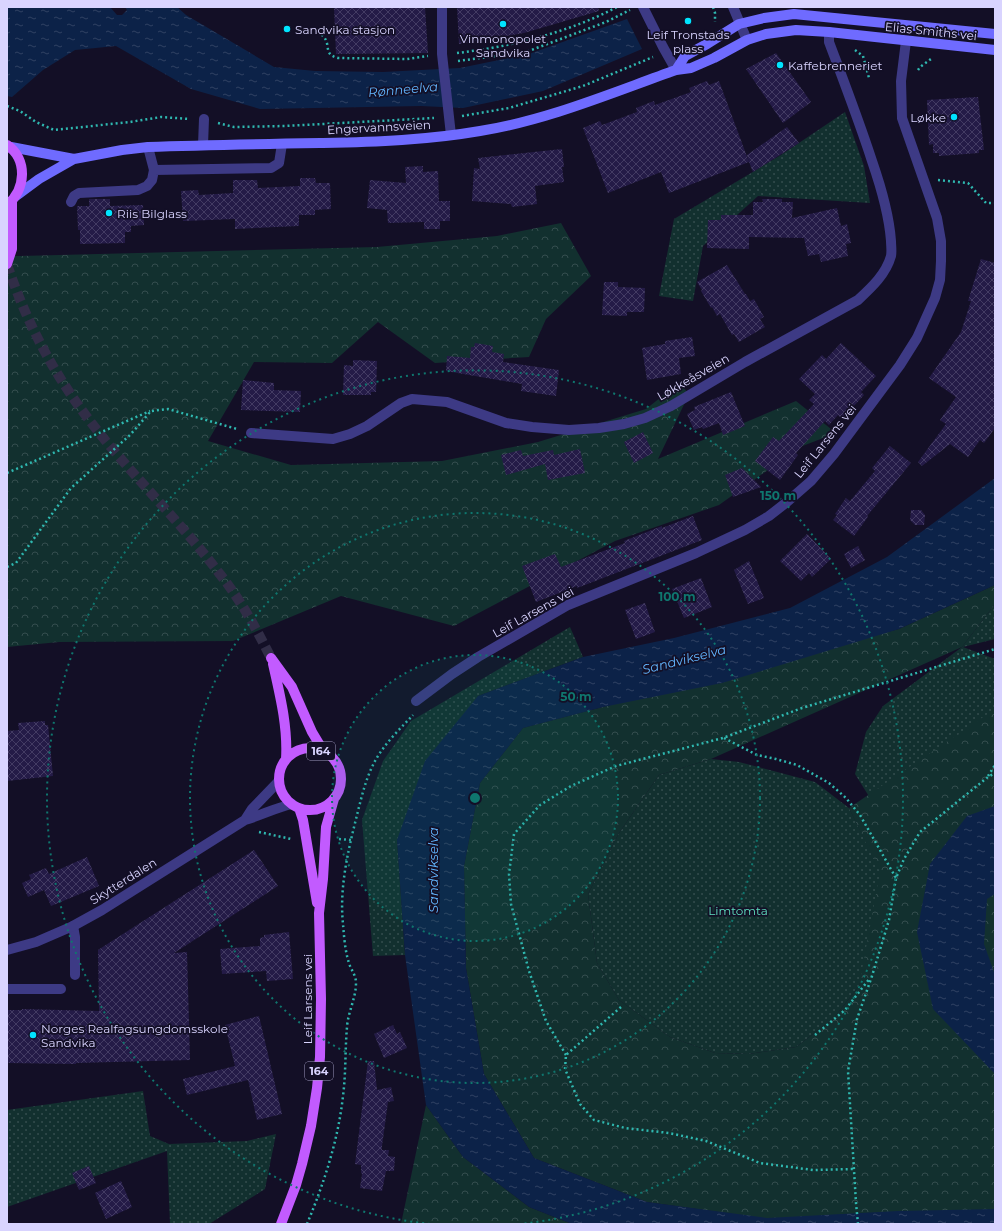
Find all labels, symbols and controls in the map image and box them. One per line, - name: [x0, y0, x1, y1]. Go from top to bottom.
- marker: Leif Tronstads plass: [683, 16, 693, 26]
- marker: Vinmonopolet Sandvika: [498, 19, 508, 29]
- street label: Elias Smiths vei: [884, 19, 978, 43]
- place label: Sandvika stasjon: [295, 22, 395, 37]
- marker: Sandvika stasjon: [282, 24, 292, 34]
- place label: Leif Tronstads plass: [646, 27, 730, 56]
- place label: Vinmonopolet Sandvika: [460, 31, 546, 60]
- place label: Kaffebrenneriet: [788, 58, 882, 73]
- marker: Kaffebrenneriet: [775, 60, 785, 70]
- water label: Rønneelva: [367, 78, 439, 100]
- place label: Løkke: [910, 110, 946, 125]
- marker: Løkke: [949, 112, 959, 122]
- street label: Engervannsveien: [327, 117, 431, 137]
- place label: Riis Bilglass: [117, 206, 187, 221]
- marker: Riis Bilglass: [104, 208, 114, 218]
- street label: Løkkeåsveien: [654, 350, 732, 404]
- street label: Leif Larsens vei: [791, 401, 859, 481]
- text: 150 m: [760, 488, 796, 503]
- street label: Leif Larsens vei: [490, 583, 576, 641]
- text: 100 m: [659, 589, 695, 604]
- water label: Sandvikselva: [640, 641, 728, 677]
- text: 50 m: [560, 689, 592, 704]
- road number: 164: [307, 742, 335, 760]
- centre of rings: [468, 791, 482, 805]
- water label: Sandvikselva: [425, 827, 441, 913]
- street label: Skytterdalen: [87, 855, 159, 907]
- park label: Limtomta: [708, 903, 768, 918]
- street label: Leif Larsens vei: [300, 954, 315, 1044]
- place label: Norges Realfagsungdomsskole Sandvika: [41, 1021, 228, 1050]
- marker: Norges Realfagsungdomsskole Sandvika: [28, 1030, 38, 1040]
- road number: 164: [305, 1062, 333, 1080]

